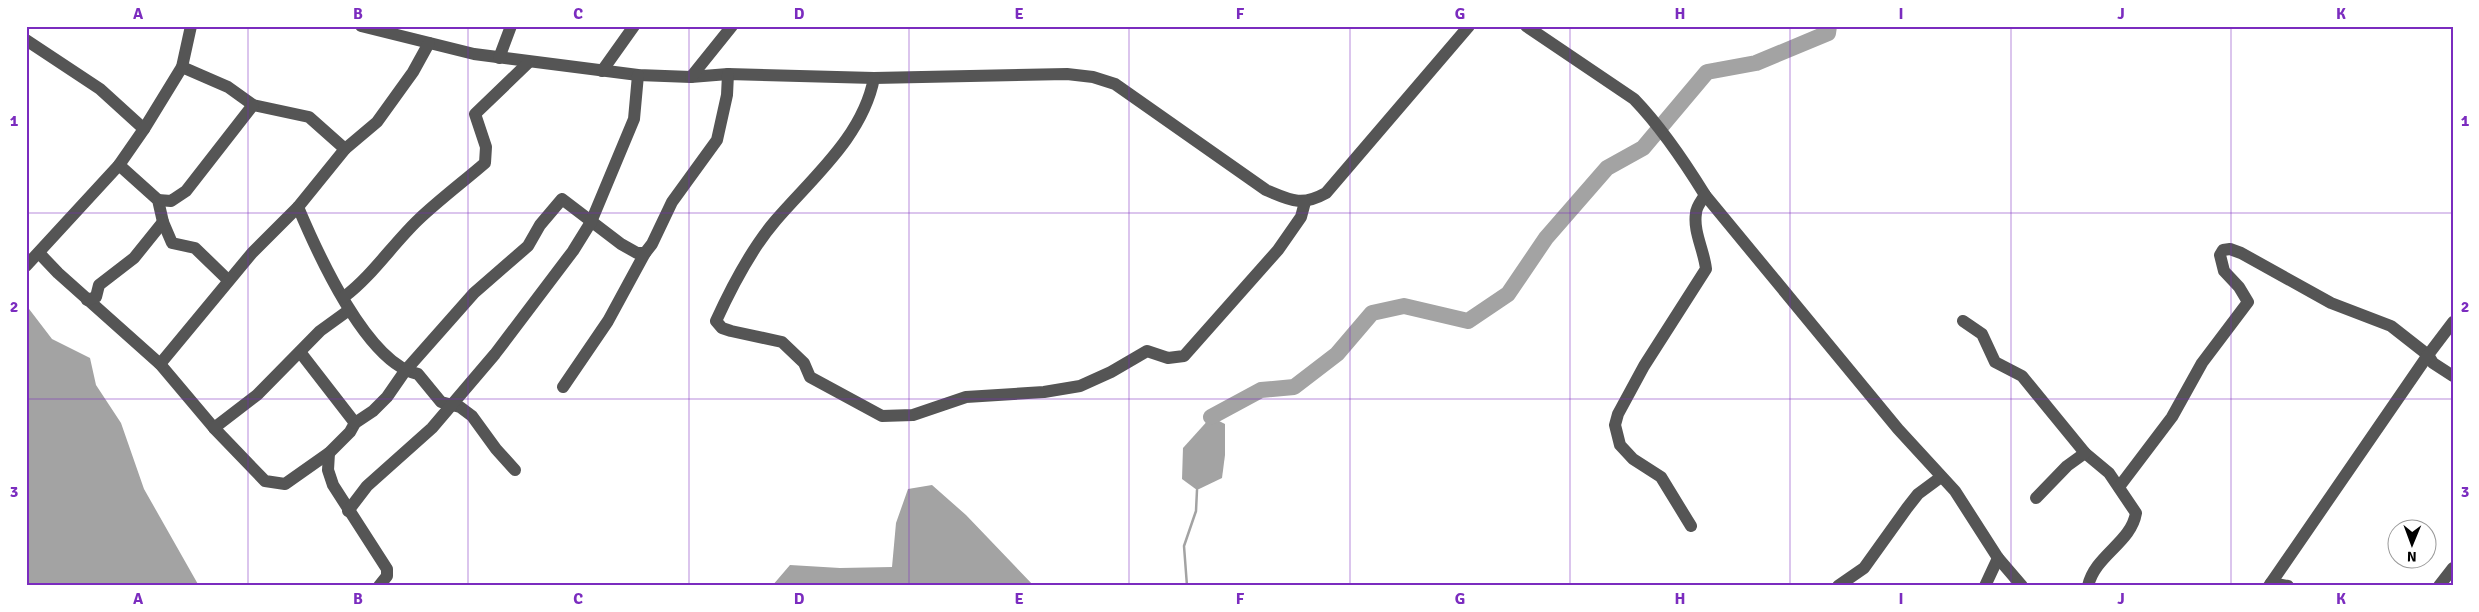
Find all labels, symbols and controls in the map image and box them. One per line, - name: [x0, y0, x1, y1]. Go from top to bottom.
- text: A: [133, 4, 144, 24]
- text: B: [353, 4, 363, 24]
- text: C: [573, 4, 583, 24]
- text: D: [794, 4, 805, 24]
- text: E: [1014, 4, 1024, 24]
- text: F: [1236, 4, 1245, 24]
- text: G: [1455, 4, 1465, 24]
- text: H: [1675, 4, 1685, 24]
- text: I: [1898, 4, 1904, 24]
- text: J: [2117, 4, 2125, 24]
- text: K: [2336, 4, 2346, 24]
- text: 1: [10, 111, 19, 131]
- text: 1: [2461, 111, 2470, 131]
- text: 2: [10, 297, 18, 317]
- text: 2: [2461, 297, 2469, 317]
- text: 3: [10, 482, 18, 502]
- text: 3: [2461, 482, 2469, 502]
- north arrow: [2386, 520, 2436, 570]
- text: N: [2407, 548, 2417, 565]
- text: A: [133, 589, 144, 609]
- text: B: [353, 589, 363, 609]
- text: C: [573, 589, 583, 609]
- text: D: [794, 589, 805, 609]
- text: E: [1014, 589, 1024, 609]
- text: F: [1236, 589, 1245, 609]
- text: G: [1455, 589, 1465, 609]
- text: H: [1675, 589, 1685, 609]
- text: I: [1898, 589, 1904, 609]
- text: J: [2117, 589, 2125, 609]
- text: K: [2336, 589, 2346, 609]

